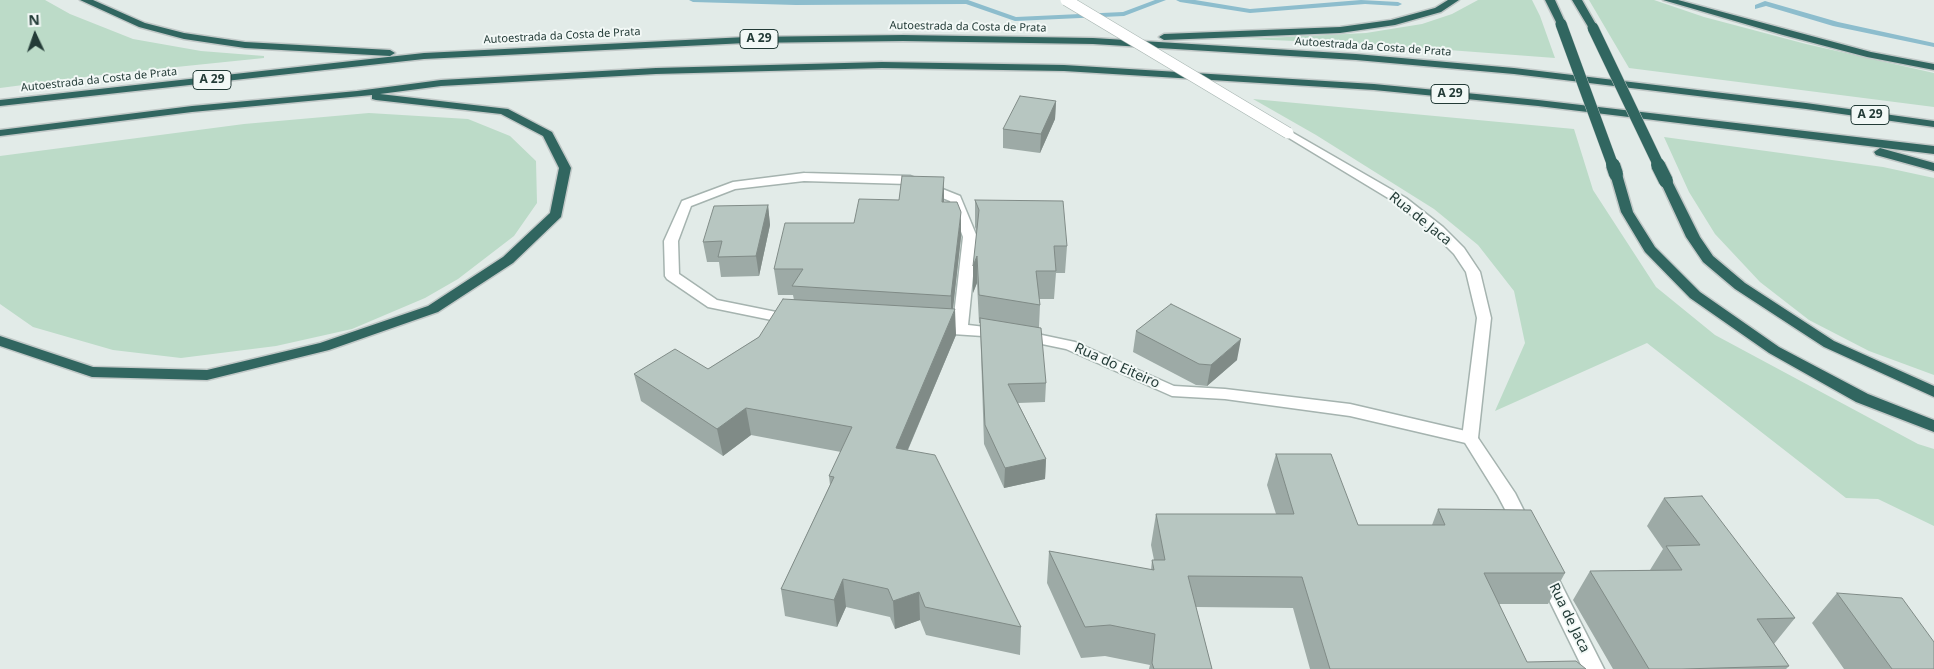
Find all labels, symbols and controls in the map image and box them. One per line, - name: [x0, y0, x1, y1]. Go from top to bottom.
- north arrow: [10, 10, 60, 60]
- text: N: [28, 10, 40, 29]
- street label: Autoestrada da Costa de Prata: [889, 19, 1047, 35]
- street label: Autoestrada da Costa de Prata: [483, 25, 641, 47]
- road number: A 29: [740, 30, 778, 48]
- street label: Autoestrada da Costa de Prata: [1294, 35, 1452, 59]
- street label: Autoestrada da Costa de Prata: [20, 65, 178, 95]
- road number: A 29: [193, 70, 231, 90]
- road number: A 29: [1431, 85, 1469, 104]
- road number: A 29: [1851, 106, 1889, 124]
- street label: Rua de Jaca: [1385, 189, 1455, 249]
- street label: Rua do Eiteiro: [1072, 340, 1162, 392]
- street label: Rua de Jaca: [1545, 581, 1593, 655]

